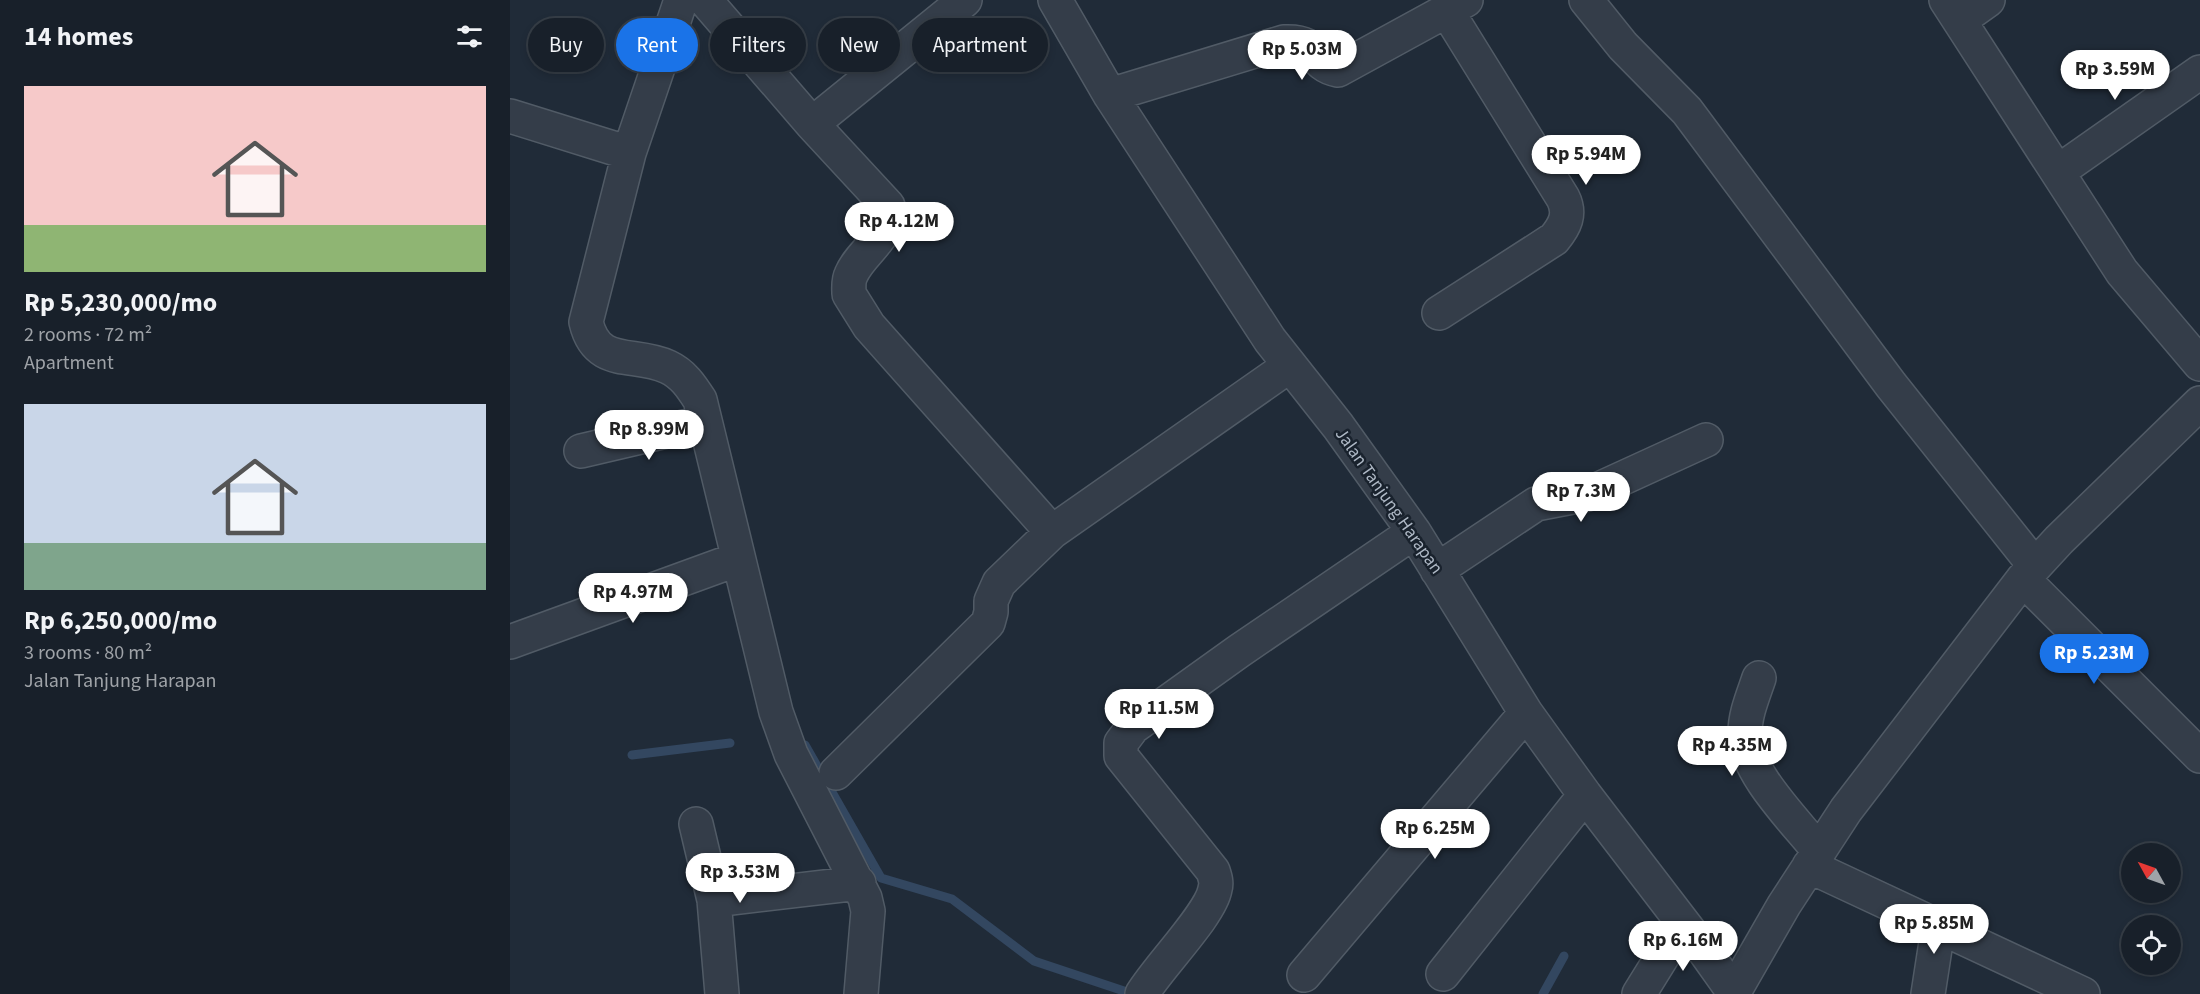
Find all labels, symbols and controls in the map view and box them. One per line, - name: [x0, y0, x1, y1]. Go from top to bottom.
- text: 14 homes: [24, 18, 133, 55]
- chip: Buy: [528, 18, 604, 72]
- chip: Rent: [616, 18, 698, 72]
- chip: Filters: [710, 18, 806, 72]
- chip: New: [818, 18, 900, 72]
- chip: Apartment: [912, 18, 1048, 72]
- icon: filters: [453, 20, 486, 53]
- pin: Rp 5.03M: [1240, 30, 1364, 81]
- text: Rp 5.03M: [1262, 35, 1342, 63]
- pin: Rp 3.59M: [2053, 50, 2177, 101]
- text: Rp 3.59M: [2075, 55, 2155, 83]
- icon: home: [201, 125, 309, 233]
- pin: Rp 5.94M: [1524, 135, 1648, 186]
- text: Rp 5.94M: [1546, 140, 1626, 168]
- pin: Rp 4.12M: [837, 202, 961, 253]
- text: Rp 4.12M: [859, 207, 939, 235]
- text: Rp 5,230,000/mo: [24, 284, 217, 321]
- text: 2 rooms · 72 m²: [24, 321, 152, 349]
- text: Apartment: [24, 349, 114, 377]
- pin: Rp 8.99M: [587, 410, 711, 461]
- text: Rp 8.99M: [609, 415, 689, 443]
- street label: Jalan Tanjung Harapan: [1329, 423, 1449, 579]
- icon: home: [201, 443, 309, 551]
- pin: Rp 7.3M: [1526, 472, 1636, 523]
- text: Rp 7.3M: [1546, 477, 1616, 505]
- pin: Rp 4.97M: [571, 573, 695, 624]
- text: Rp 4.97M: [593, 578, 673, 606]
- text: Rp 6,250,000/mo: [24, 602, 217, 639]
- pin: Rp 5.23M: [2032, 634, 2156, 685]
- text: 3 rooms · 80 m²: [24, 639, 152, 667]
- text: Rp 5.23M: [2054, 639, 2134, 667]
- text: Jalan Tanjung Harapan: [24, 667, 216, 695]
- pin: Rp 11.5M: [1097, 689, 1221, 740]
- text: Rp 11.5M: [1119, 694, 1199, 722]
- pin: Rp 4.35M: [1670, 726, 1794, 777]
- text: Rp 4.35M: [1692, 731, 1772, 759]
- pin: Rp 6.25M: [1373, 809, 1497, 860]
- text: Rp 6.25M: [1395, 814, 1475, 842]
- north arrow: [2121, 843, 2181, 903]
- map controls: [2121, 843, 2181, 975]
- pin: Rp 3.53M: [678, 853, 802, 904]
- text: Rp 3.53M: [700, 858, 780, 886]
- pin: Rp 5.85M: [1872, 904, 1996, 955]
- text: Rp 5.85M: [1894, 909, 1974, 937]
- button: locate: [2121, 915, 2181, 975]
- pin: Rp 6.16M: [1621, 921, 1745, 972]
- text: Rp 6.16M: [1643, 926, 1723, 954]

